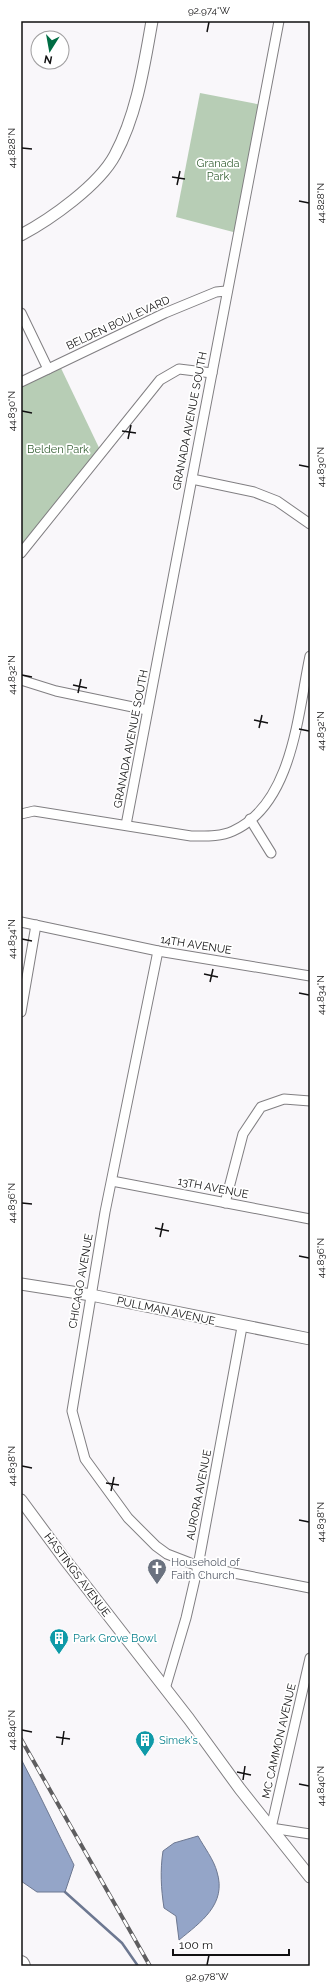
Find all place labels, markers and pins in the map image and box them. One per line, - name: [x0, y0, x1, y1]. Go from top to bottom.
- place label: Household of Faith Church: [171, 1556, 240, 1582]
- church icon: Household of Faith Church: [146, 1557, 168, 1585]
- building icon: Park Grove Bowl: [48, 1627, 70, 1655]
- place label: Park Grove Bowl: [73, 1632, 157, 1645]
- building icon: Simek's: [134, 1729, 156, 1757]
- place label: Simek's: [159, 1734, 198, 1747]

